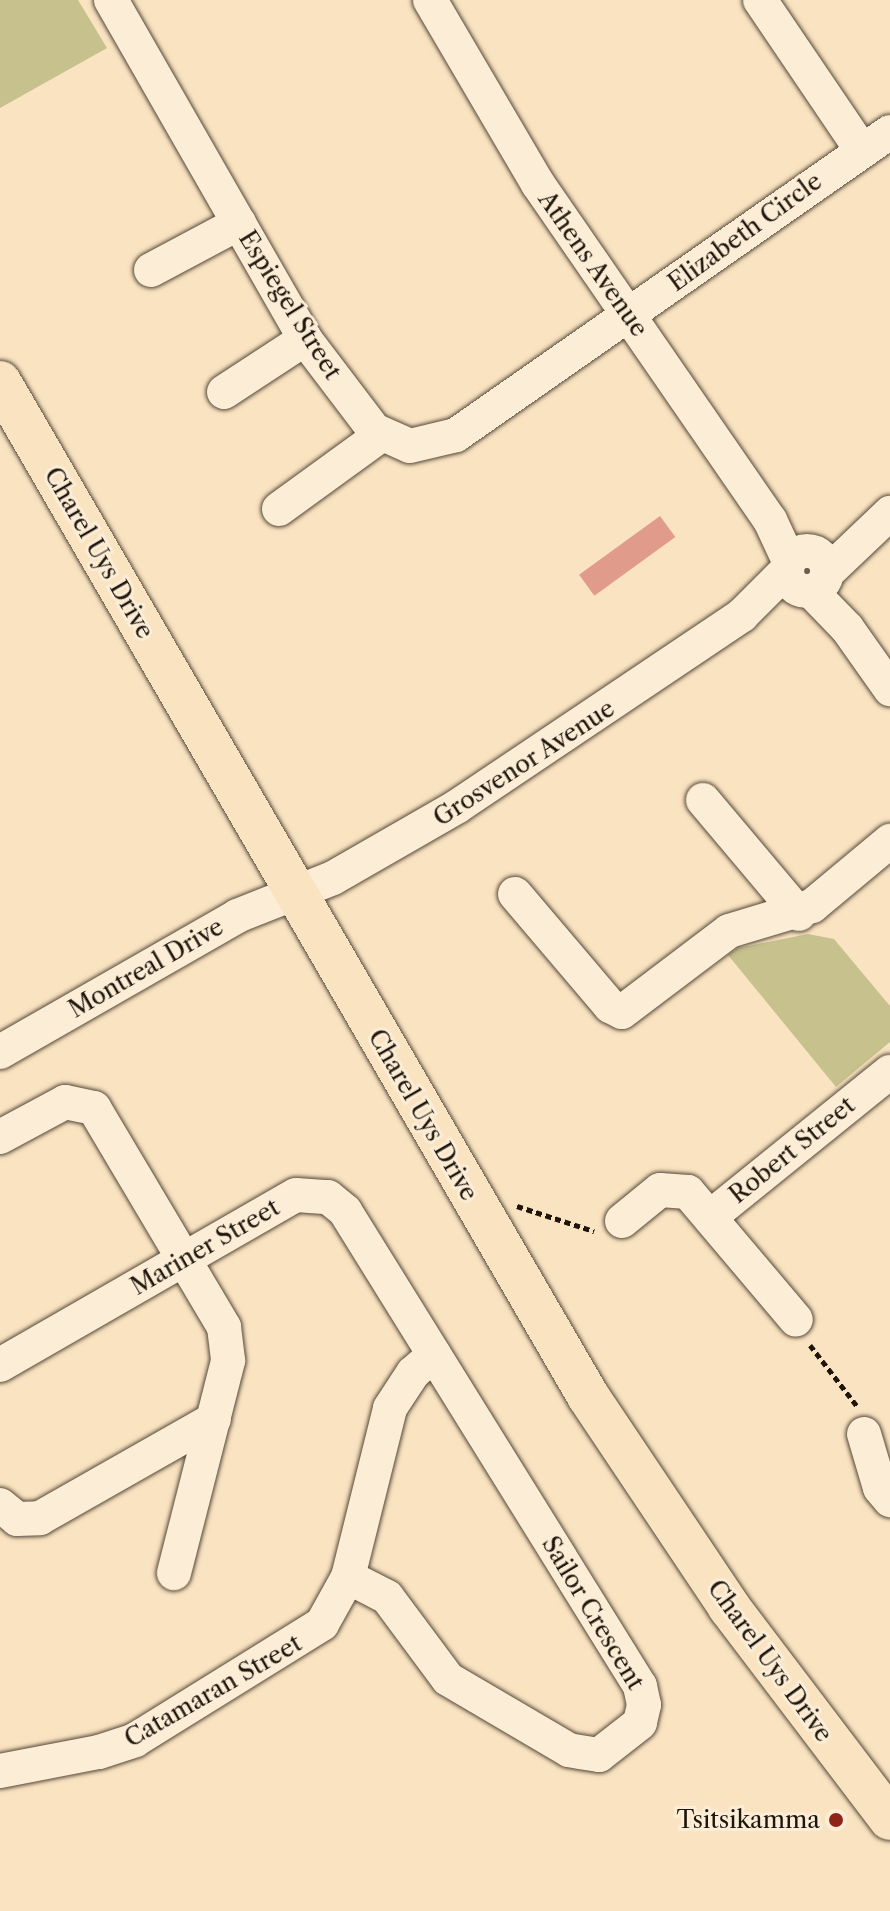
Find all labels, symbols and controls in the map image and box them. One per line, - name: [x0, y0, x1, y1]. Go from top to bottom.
- street label: Elizabeth Circle: [663, 167, 827, 297]
- street label: Athens Avenue: [532, 185, 654, 343]
- street label: Espiegel Street: [233, 225, 347, 385]
- street label: Charel Uys Drive: [38, 462, 160, 644]
- street label: Grosvenor Avenue: [427, 693, 621, 833]
- street label: Montreal Drive: [64, 912, 228, 1024]
- street label: Charel Uys Drive: [362, 1024, 484, 1206]
- street label: Robert Street: [723, 1091, 861, 1209]
- street label: Mariner Street: [125, 1193, 285, 1301]
- street label: Sailor Crescent: [536, 1531, 650, 1695]
- street label: Charel Uys Drive: [702, 1574, 838, 1748]
- street label: Catamaran Street: [119, 1629, 307, 1753]
- place label: Tsitsikamma: [676, 1806, 820, 1834]
- marker: Tsitsikamma: [827, 1811, 845, 1829]

